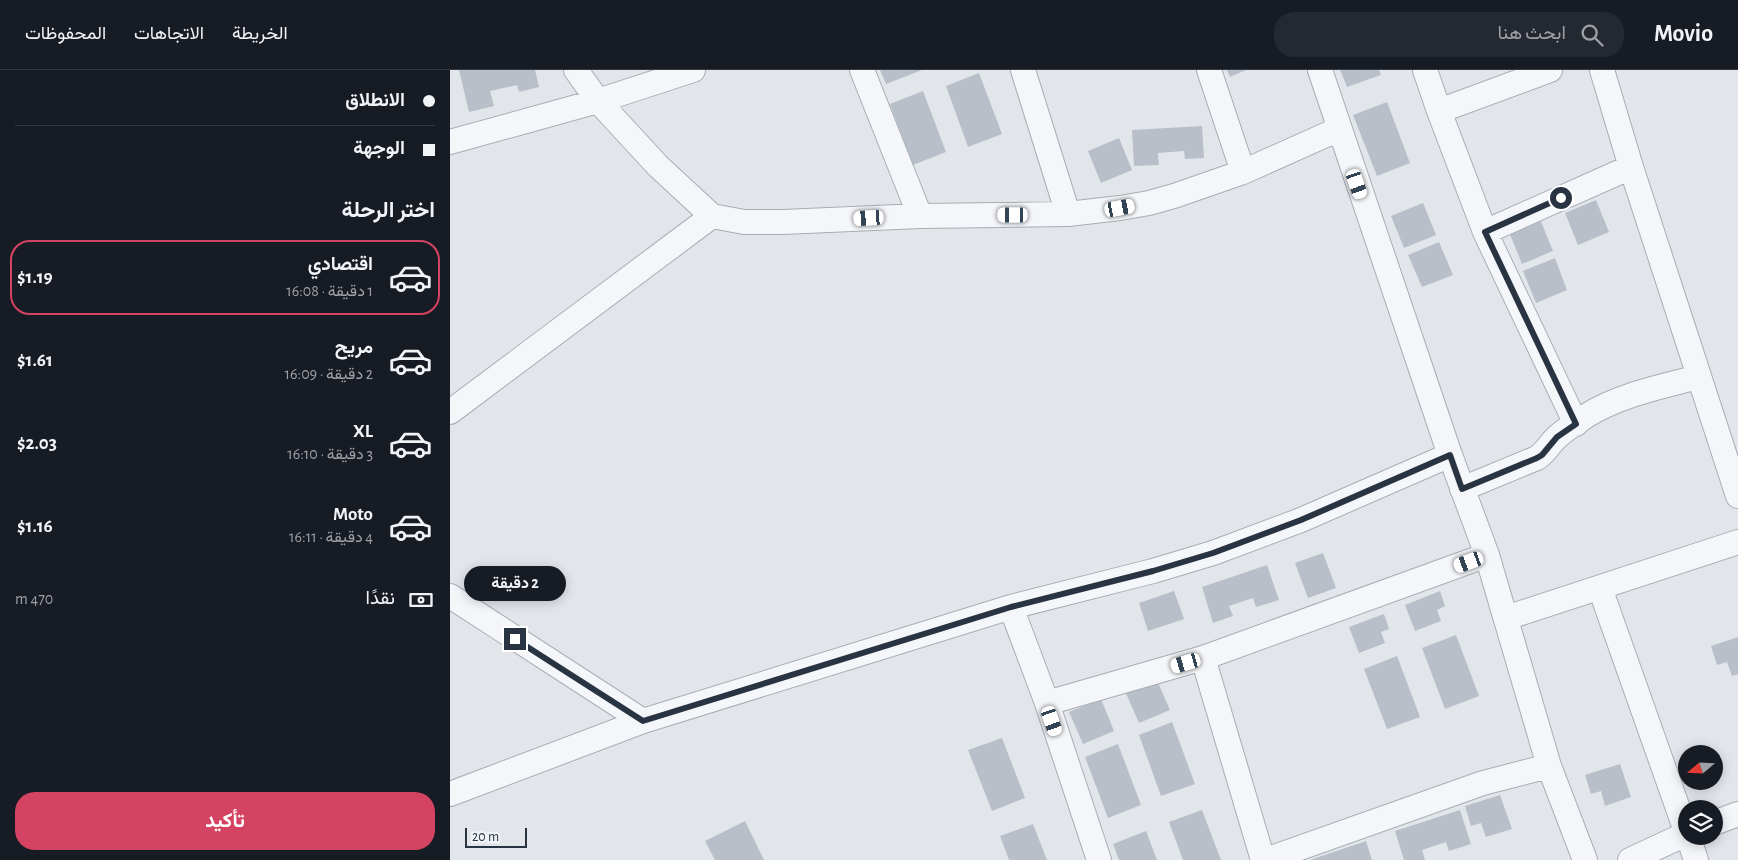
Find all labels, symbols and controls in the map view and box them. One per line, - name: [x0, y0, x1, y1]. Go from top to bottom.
- search box: [1274, 12, 1624, 57]
- icon: search: [1578, 21, 1606, 49]
- text: Movio: [1654, 22, 1713, 46]
- text: ابحث هنا: [1498, 24, 1566, 43]
- text: المحفوظات: [25, 25, 106, 43]
- text: الاتجاهات: [134, 25, 204, 43]
- text: الخريطة: [232, 25, 288, 43]
- text: الانطلاق: [345, 91, 405, 110]
- text: الوجهة: [353, 139, 405, 158]
- car: [1345, 167, 1368, 201]
- route start: [1550, 187, 1572, 209]
- car: [1103, 198, 1136, 218]
- text: اختر الرحلة: [341, 199, 435, 221]
- car: [998, 208, 1028, 223]
- car: [853, 210, 884, 226]
- text: اقتصادي: [308, 255, 373, 274]
- icon: car: [388, 255, 433, 300]
- text: $1.19: [17, 268, 53, 287]
- text: 1 دقيقة · 16:08: [286, 283, 373, 299]
- text: مريح: [335, 338, 373, 357]
- icon: car: [388, 338, 433, 383]
- text: $1.61: [17, 351, 53, 370]
- text: 2 دقيقة · 16:09: [284, 366, 373, 382]
- icon: car: [388, 421, 433, 466]
- text: XL: [353, 422, 373, 441]
- text: $2.03: [17, 434, 57, 453]
- text: 3 دقيقة · 16:10: [287, 446, 373, 462]
- icon: car: [388, 504, 433, 549]
- text: Moto: [333, 505, 373, 524]
- text: $1.16: [17, 517, 53, 536]
- text: 4 دقيقة · 16:11: [289, 529, 373, 545]
- car: [1452, 550, 1485, 574]
- callout: 2 دقيقة: [464, 566, 566, 602]
- text: 2 دقيقة: [491, 575, 539, 591]
- icon: cash: [407, 586, 435, 614]
- text: نقدًا: [366, 589, 395, 608]
- text: 470 m: [15, 591, 53, 607]
- route end: [504, 628, 526, 650]
- car: [1169, 652, 1202, 674]
- car: [1040, 704, 1063, 738]
- north arrow: [1678, 745, 1722, 790]
- map controls: [1678, 745, 1723, 845]
- button: تأكيد: [15, 792, 435, 850]
- button: layers: [1678, 800, 1723, 845]
- scale bar: [465, 825, 528, 848]
- text: 20 m: [472, 830, 499, 844]

